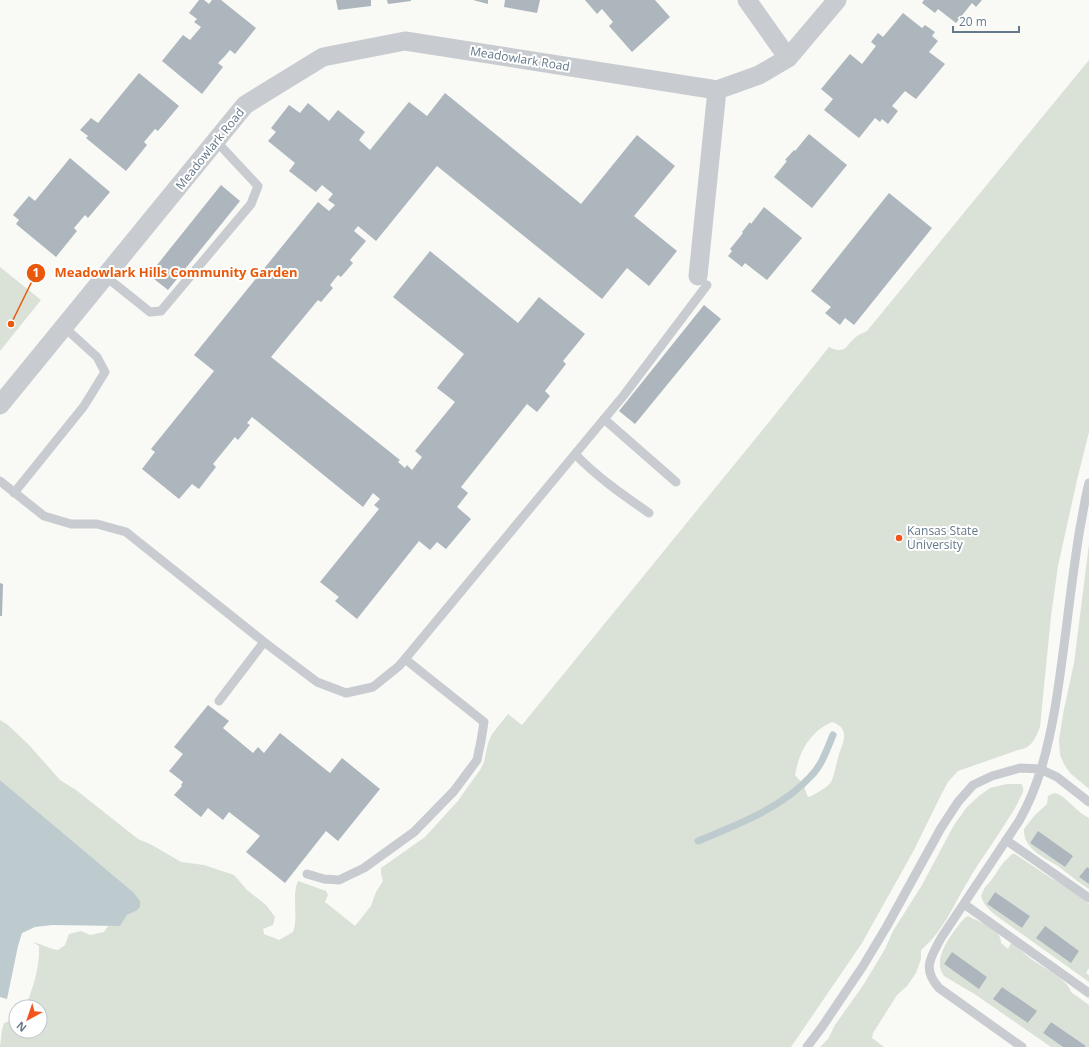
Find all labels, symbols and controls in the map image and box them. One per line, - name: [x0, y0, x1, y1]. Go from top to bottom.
- scale bar: [953, 8, 1019, 34]
- text: 20 m: [959, 13, 987, 30]
- street label: Meadowlark Road: [469, 42, 571, 75]
- street label: Meadowlark Road: [171, 104, 248, 193]
- callout: Meadowlark Hills Community Garden: [26, 260, 305, 285]
- text: Meadowlark Hills Community Garden: [55, 263, 298, 281]
- text: 1: [33, 264, 39, 281]
- place label: Kansas State University: [907, 522, 978, 553]
- marker: Kansas State University: [894, 533, 904, 543]
- north arrow: [8, 999, 48, 1039]
- text: N: [13, 1018, 30, 1036]

